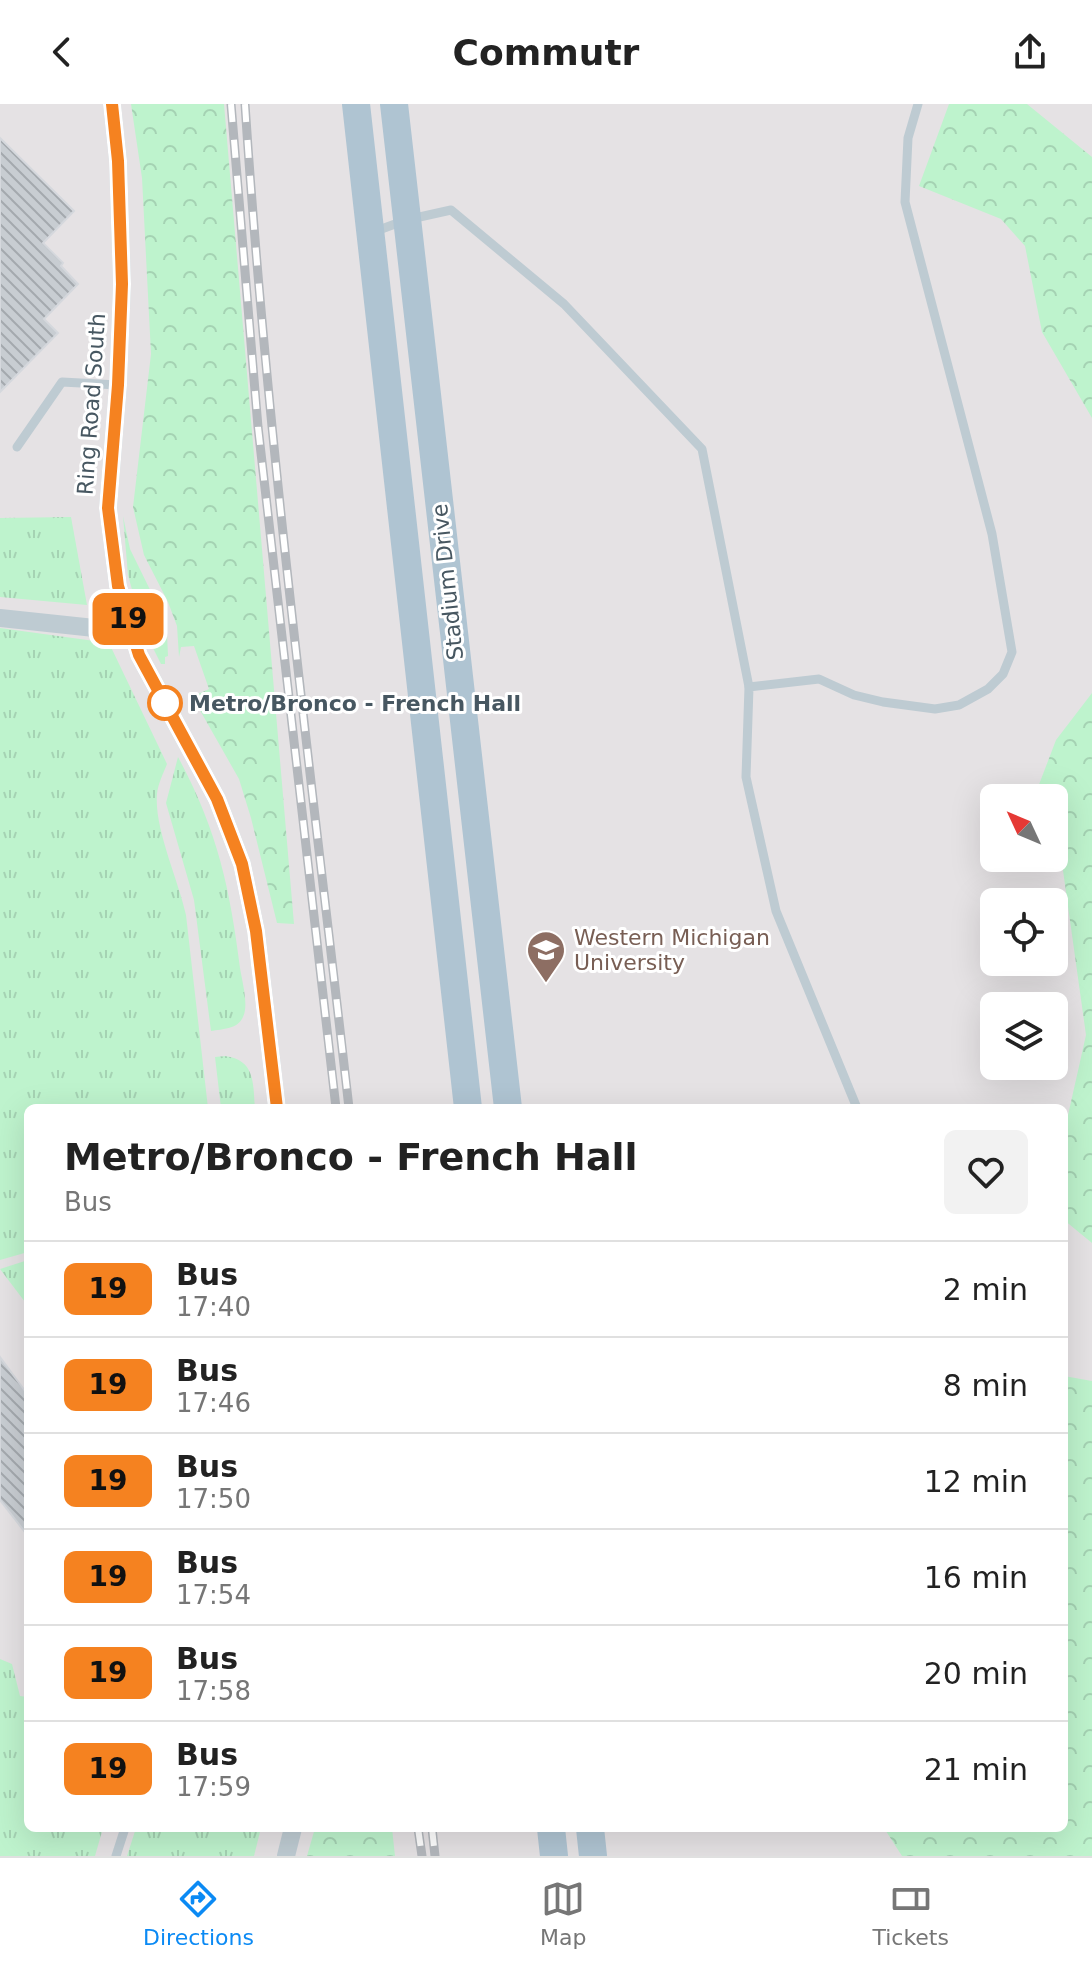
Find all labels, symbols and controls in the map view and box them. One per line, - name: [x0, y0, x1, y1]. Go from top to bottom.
- icon: back: [40, 30, 84, 74]
- icon: share: [1008, 30, 1052, 74]
- text: Commutr: [453, 32, 639, 73]
- street label: Ring Road South: [73, 312, 110, 496]
- street label: Stadium Drive: [427, 502, 468, 661]
- line badge: 19: [92, 593, 164, 645]
- text: 19: [109, 602, 147, 635]
- marker: Metro/Bronco - French Hall: [148, 686, 182, 720]
- place label: Metro/Bronco - French Hall: [189, 691, 521, 716]
- north arrow: [980, 784, 1068, 872]
- map controls: [980, 784, 1068, 1080]
- button: locate: [980, 888, 1068, 976]
- place label: Western Michigan University: [574, 925, 770, 975]
- school or university icon: Western Michigan University: [525, 929, 567, 984]
- button: layers: [980, 992, 1068, 1080]
- button: heart: [944, 1130, 1028, 1214]
- text: Metro/Bronco - French Hall: [64, 1135, 638, 1179]
- text: Bus: [64, 1187, 112, 1217]
- text: Bus: [176, 1257, 238, 1292]
- text: 19: [89, 1272, 127, 1305]
- text: 2 min: [943, 1272, 1028, 1307]
- text: 17:40: [176, 1292, 251, 1322]
- text: Bus: [176, 1353, 238, 1388]
- text: 19: [89, 1368, 127, 1401]
- text: 8 min: [943, 1368, 1028, 1403]
- text: 17:46: [176, 1388, 251, 1418]
- text: Bus: [176, 1449, 238, 1484]
- text: 19: [89, 1464, 127, 1497]
- text: 12 min: [924, 1464, 1028, 1499]
- text: 17:50: [176, 1484, 251, 1514]
- text: Bus: [176, 1545, 238, 1580]
- text: 19: [89, 1560, 127, 1593]
- text: 16 min: [924, 1560, 1028, 1595]
- text: 17:54: [176, 1580, 251, 1610]
- text: Bus: [176, 1641, 238, 1676]
- text: 19: [89, 1656, 127, 1689]
- text: 20 min: [924, 1656, 1028, 1691]
- text: 17:58: [176, 1676, 251, 1706]
- text: Bus: [176, 1737, 238, 1772]
- text: 19: [89, 1752, 127, 1785]
- text: 21 min: [924, 1752, 1028, 1787]
- text: 17:59: [176, 1772, 251, 1802]
- tab: Directions: [143, 1877, 254, 1950]
- tab: Map: [540, 1877, 586, 1950]
- tab: Tickets: [872, 1877, 949, 1950]

